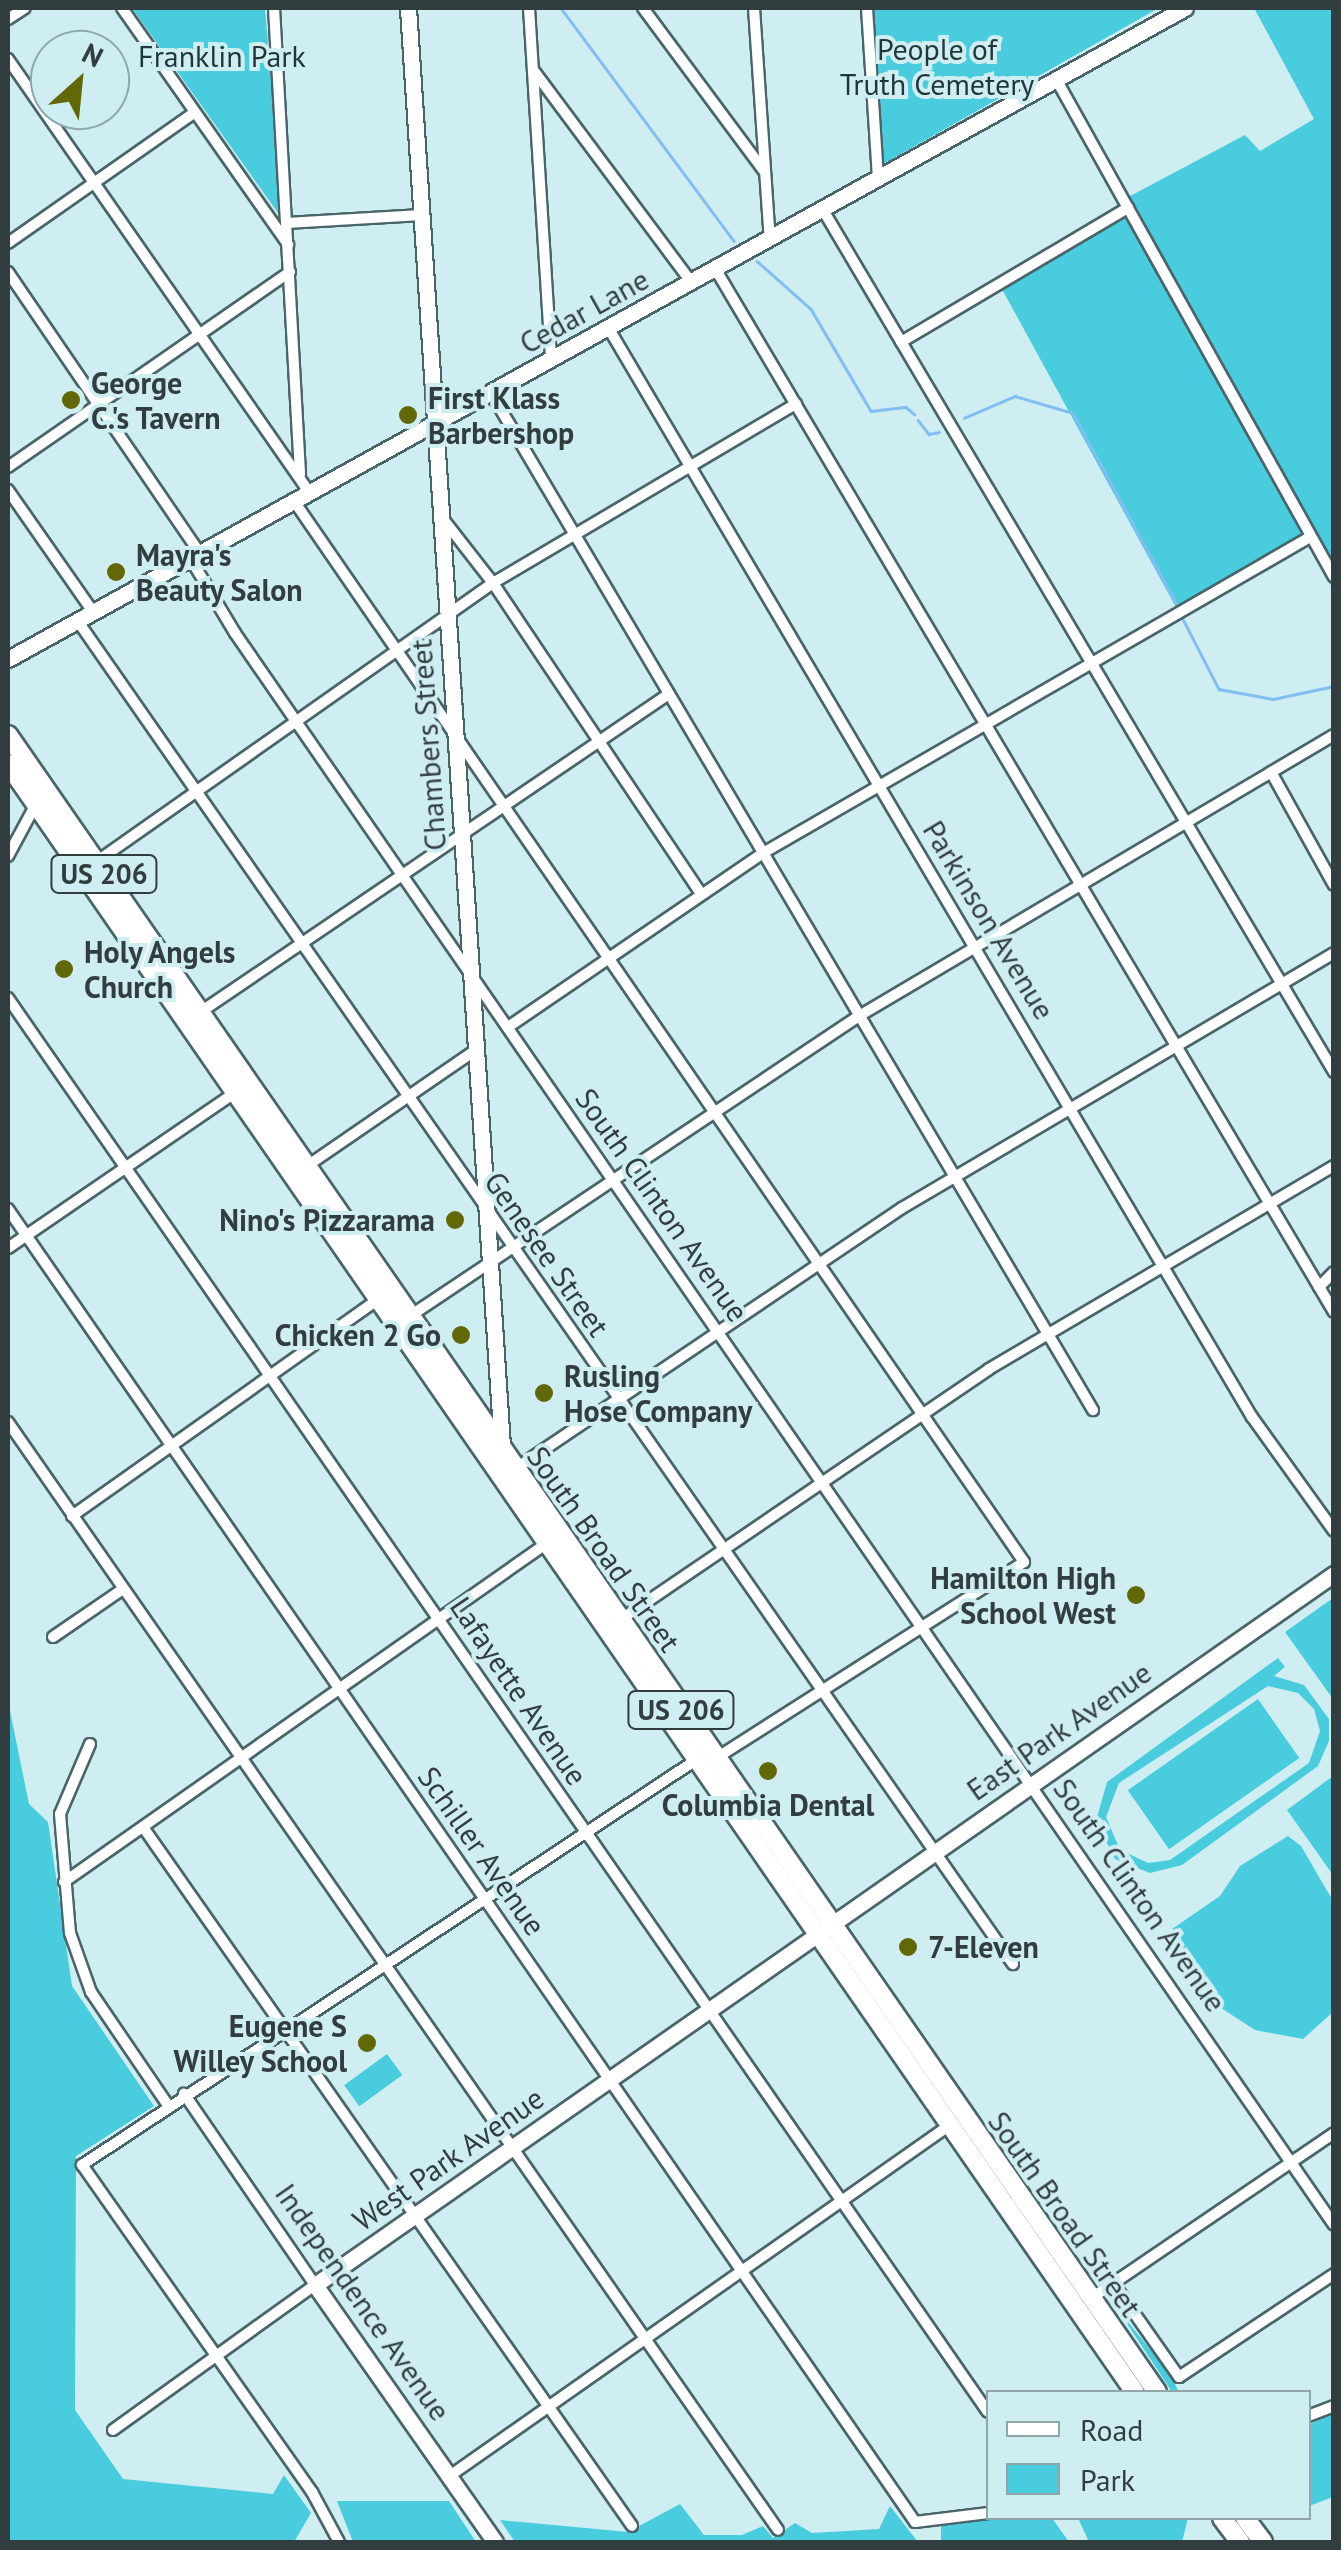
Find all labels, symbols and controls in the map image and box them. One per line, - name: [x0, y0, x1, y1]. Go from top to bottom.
- north arrow: [30, 30, 130, 130]
- park label: People of Truth Cemetery: [840, 31, 1034, 102]
- text: N: [76, 34, 110, 75]
- park label: Franklin Park: [138, 38, 306, 74]
- street label: Cedar Lane: [513, 261, 655, 361]
- place label: George C.'s Tavern: [91, 365, 222, 436]
- place label: First Klass Barbershop: [428, 380, 574, 450]
- marker: George C.'s Tavern: [60, 389, 82, 411]
- marker: First Klass Barbershop: [397, 404, 419, 426]
- place label: Mayra's Beauty Salon: [136, 537, 304, 608]
- marker: Mayra's Beauty Salon: [105, 561, 127, 583]
- street label: Chambers Street: [403, 638, 453, 852]
- street label: Parkinson Avenue: [915, 814, 1063, 1026]
- road number: US 206: [49, 851, 159, 897]
- place label: Holy Angels Church: [84, 934, 238, 1004]
- marker: Holy Angels Church: [53, 958, 75, 980]
- street label: South Clinton Avenue: [568, 1081, 756, 1329]
- street label: Genesee Street: [477, 1165, 617, 1343]
- place label: Nino's Pizzarama: [219, 1202, 435, 1238]
- marker: Nino's Pizzarama: [444, 1209, 466, 1231]
- place label: Chicken 2 Go: [274, 1317, 441, 1353]
- marker: Chicken 2 Go: [450, 1324, 472, 1346]
- place label: Rusling Hose Company: [564, 1358, 753, 1428]
- marker: Rusling Hose Company: [533, 1382, 555, 1404]
- street label: South Broad Street: [520, 1439, 688, 1659]
- place label: Hamilton High School West: [930, 1560, 1116, 1630]
- marker: Hamilton High School West: [1125, 1584, 1147, 1606]
- street label: Lafayette Avenue: [443, 1590, 595, 1792]
- street label: East Park Avenue: [959, 1654, 1159, 1808]
- road number: US 206: [626, 1687, 736, 1733]
- street label: Schiller Avenue: [410, 1759, 554, 1943]
- marker: Columbia Dental: [757, 1760, 779, 1782]
- street label: South Clinton Avenue: [1046, 1771, 1234, 2019]
- place label: Columbia Dental: [662, 1787, 874, 1823]
- place label: 7-Eleven: [928, 1929, 1039, 1965]
- marker: 7-Eleven: [897, 1936, 919, 1958]
- place label: Eugene S Willey School: [172, 2008, 347, 2078]
- marker: Eugene S Willey School: [356, 2032, 378, 2054]
- street label: West Park Avenue: [345, 2079, 551, 2239]
- street label: South Broad Street: [981, 2104, 1149, 2324]
- street label: Independence Avenue: [267, 2176, 459, 2428]
- legend: [986, 2390, 1311, 2520]
- text: Road: [1080, 2410, 1144, 2449]
- text: Park: [1080, 2460, 1135, 2499]

